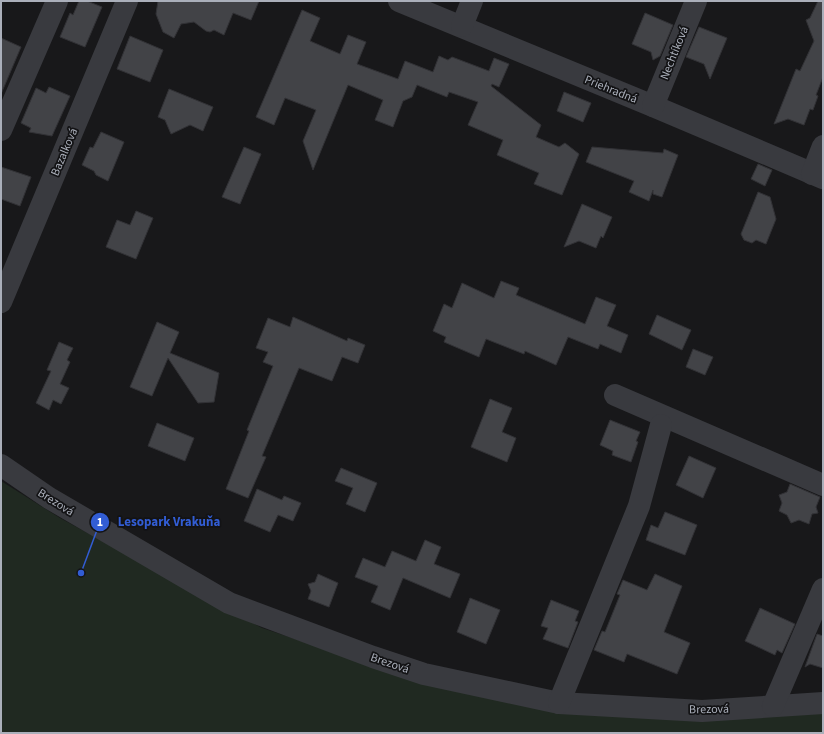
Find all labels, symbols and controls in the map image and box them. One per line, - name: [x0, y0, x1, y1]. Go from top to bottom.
- street label: Nechtíková: [656, 24, 693, 82]
- street label: Priehradná: [582, 71, 640, 108]
- street label: Bazalková: [47, 126, 82, 179]
- street label: Brezová: [34, 485, 77, 520]
- callout: Lesopark Vrakuňa: [90, 509, 228, 534]
- text: Lesopark Vrakuňa: [118, 513, 220, 531]
- text: 1: [97, 514, 103, 531]
- street label: Brezová: [368, 649, 411, 678]
- street label: Brezová: [689, 701, 729, 718]

